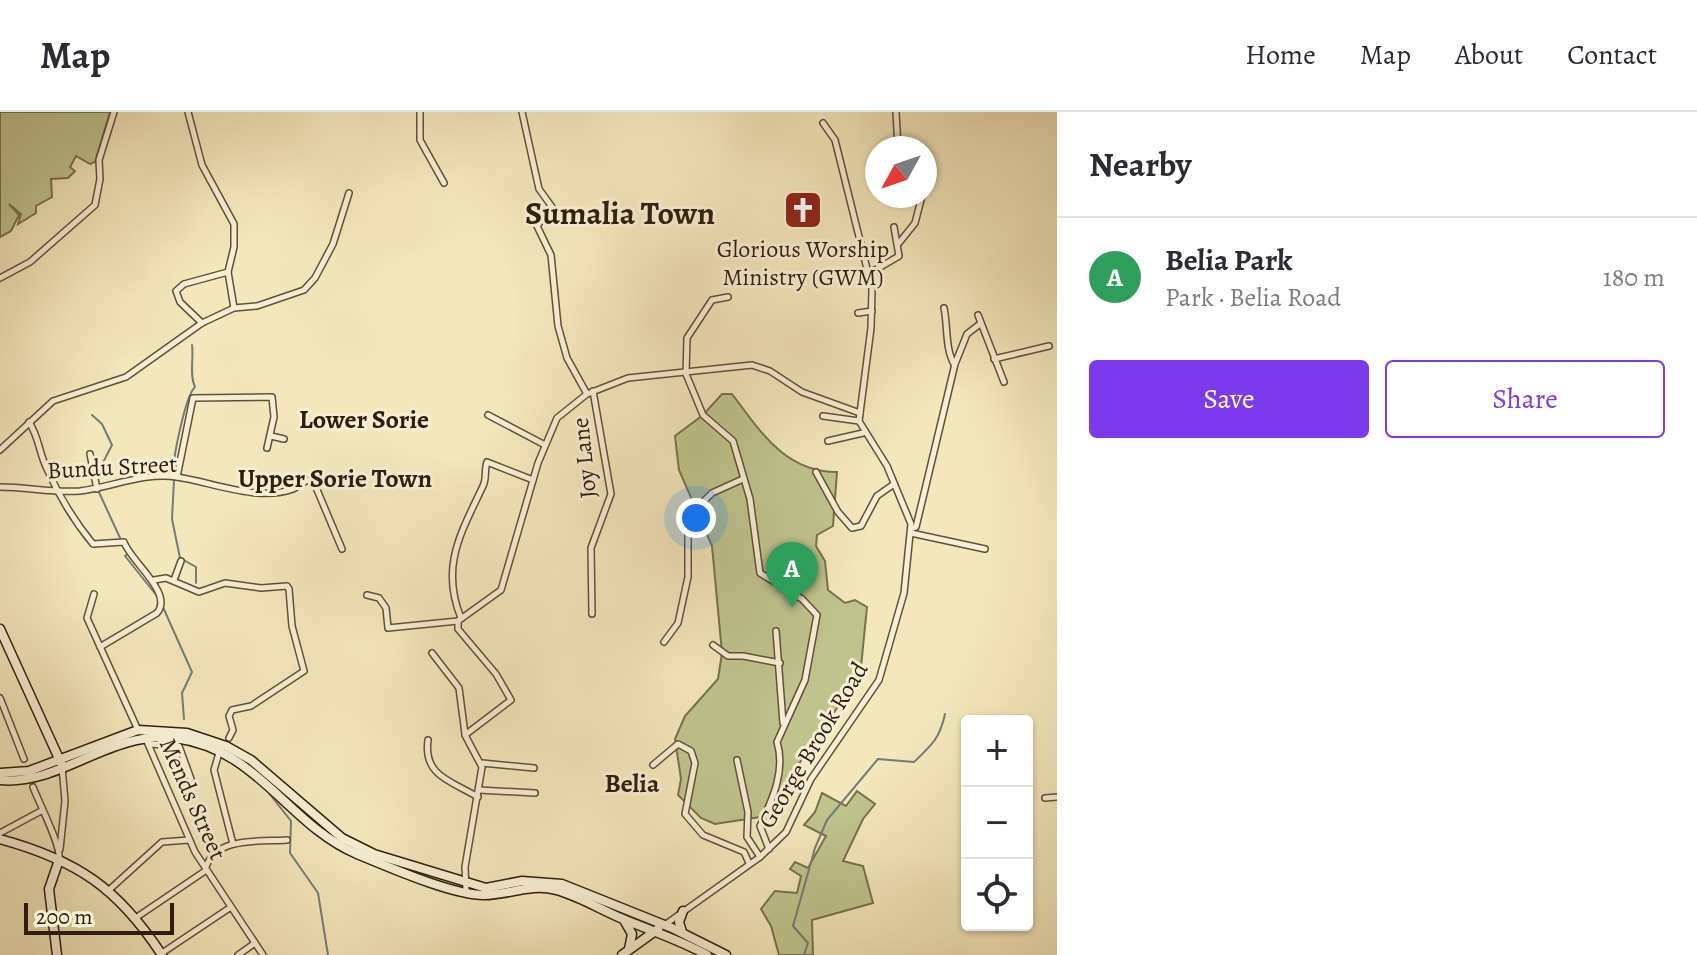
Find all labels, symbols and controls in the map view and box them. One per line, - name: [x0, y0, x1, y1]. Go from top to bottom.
- text: Map: [40, 29, 110, 81]
- text: Home: [1245, 36, 1316, 74]
- text: Map: [1360, 36, 1411, 74]
- text: About: [1455, 36, 1523, 74]
- text: Contact: [1567, 36, 1657, 74]
- north arrow: [865, 136, 937, 208]
- text: Nearby: [1089, 141, 1192, 188]
- church icon: Glorious Worship Ministry (GWM): [782, 189, 824, 231]
- district label: Sumalia Town: [525, 191, 715, 235]
- place label: Glorious Worship Ministry (GWM): [717, 233, 889, 293]
- text: Belia Park: [1165, 240, 1292, 280]
- text: A: [1107, 260, 1123, 295]
- text: 180 m: [1603, 260, 1665, 295]
- text: Park · Belia Road: [1165, 280, 1341, 315]
- button: Save: [1089, 360, 1369, 438]
- button: Share: [1385, 360, 1665, 438]
- district label: Lower Sorie: [299, 402, 429, 437]
- street label: Joy Lane: [564, 416, 604, 500]
- street label: Bundu Street: [46, 448, 178, 486]
- district label: Upper Sorie Town: [238, 461, 432, 496]
- your location: [676, 498, 716, 538]
- pin: A: [766, 542, 818, 608]
- street label: George Brook Road: [751, 656, 875, 834]
- map controls: [961, 715, 1033, 931]
- button: +: [961, 715, 1033, 787]
- street label: Mends Street: [152, 733, 234, 865]
- district label: Belia: [604, 766, 660, 801]
- button: −: [961, 787, 1033, 859]
- button: locate: [961, 859, 1033, 931]
- scale bar: [24, 899, 174, 935]
- text: 200 m: [36, 902, 93, 932]

